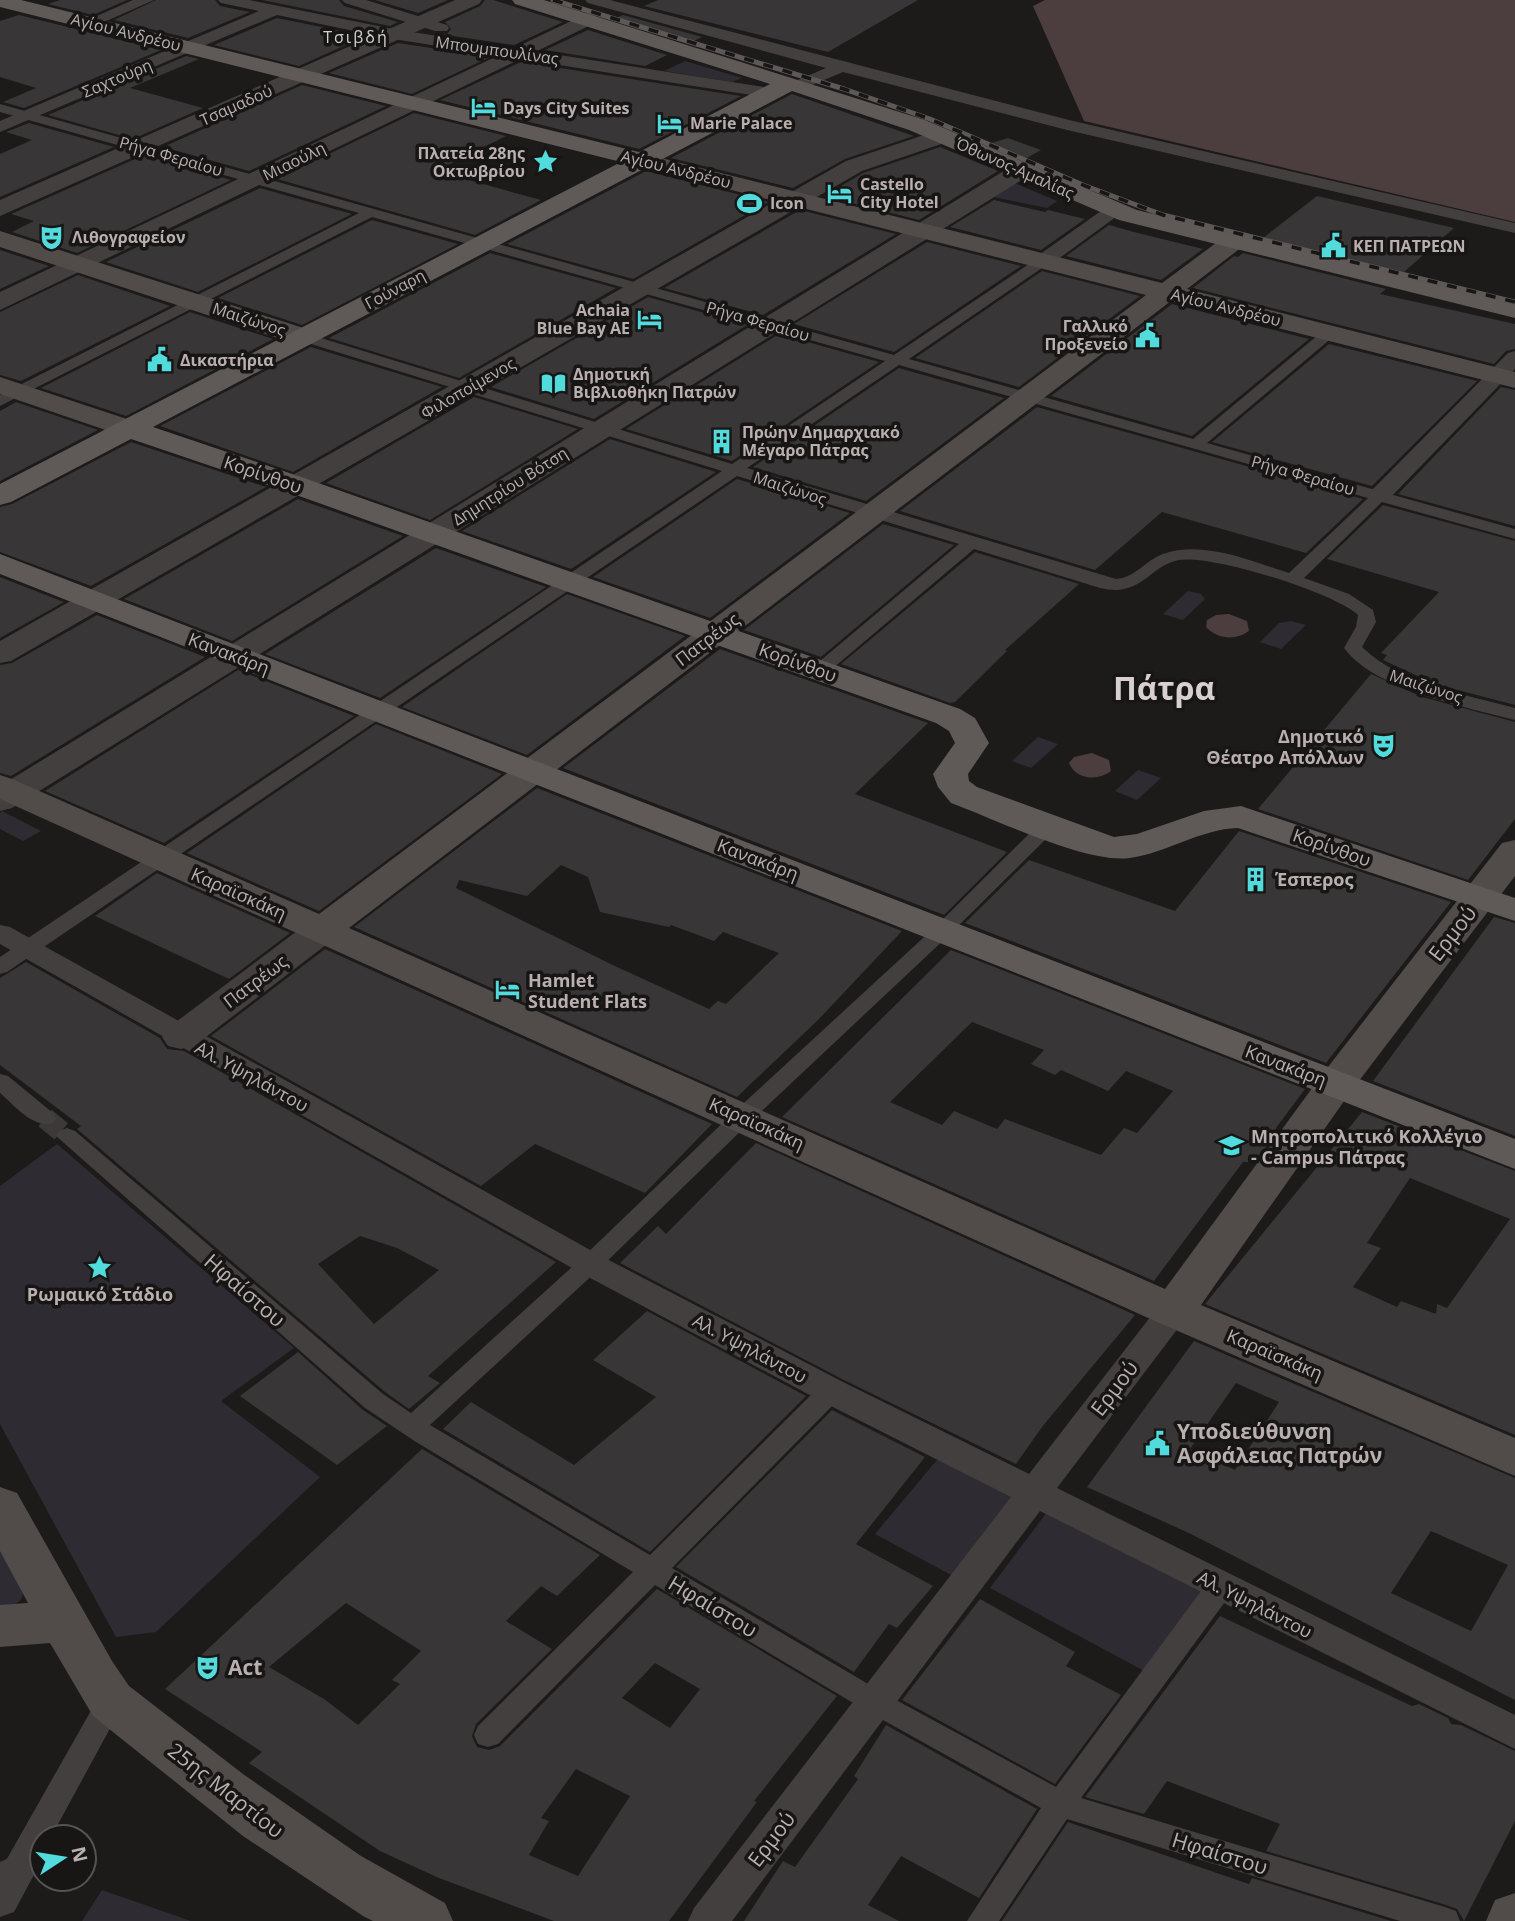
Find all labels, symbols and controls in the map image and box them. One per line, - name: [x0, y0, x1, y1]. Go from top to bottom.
- street label: Αγίου Ανδρέου: [69, 8, 183, 56]
- district label: Τσιβδή: [323, 26, 389, 48]
- street label: Μπουμπουλίνας: [434, 30, 560, 70]
- street label: Σαχτούρη: [79, 53, 155, 103]
- street label: Τσαμαδού: [196, 79, 276, 131]
- hotel icon: Days City Suites: [469, 94, 497, 122]
- place label: Days City Suites: [503, 97, 630, 119]
- hotel icon: Marie Palace: [656, 109, 684, 137]
- place label: Marie Palace: [690, 112, 792, 134]
- street label: Ρήγα Φεραίου: [117, 131, 225, 181]
- street label: Όθωνος-Αμαλίας: [951, 132, 1078, 204]
- street label: Μιαούλη: [259, 136, 329, 186]
- place label: Πλατεία 28ης Οκτωβρίου: [418, 142, 525, 182]
- street label: Αγίου Ανδρέου: [619, 145, 733, 193]
- place icon: Πλατεία 28ης Οκτωβρίου: [531, 148, 559, 176]
- place label: Castello City Hotel: [860, 173, 939, 213]
- hotel icon: Castello City Hotel: [826, 179, 854, 207]
- sports icon: Icon: [736, 189, 764, 217]
- place label: Icon: [770, 192, 804, 214]
- theatre icon: Λιθογραφείον: [38, 223, 66, 251]
- place label: Λιθογραφείον: [72, 226, 186, 248]
- public building icon: ΚΕΠ ΠΑΤΡΕΩΝ: [1319, 232, 1347, 260]
- place label: ΚΕΠ ΠΑΤΡΕΩΝ: [1353, 235, 1465, 257]
- street label: Γούναρη: [361, 264, 429, 314]
- street label: Αγίου Ανδρέου: [1169, 283, 1283, 331]
- street label: Ρήγα Φεραίου: [704, 296, 812, 346]
- street label: Μαιζώνος: [210, 297, 289, 341]
- place label: Achaia Blue Bay AE: [537, 299, 630, 339]
- hotel icon: Achaia Blue Bay AE: [636, 305, 664, 333]
- place label: Γαλλικό Προξενείο: [1045, 315, 1128, 355]
- public building icon: Γαλλικό Προξενείο: [1134, 321, 1162, 349]
- public building icon: Δικαστήρια: [146, 346, 174, 374]
- place label: Δικαστήρια: [180, 349, 274, 371]
- street label: Φιλοποίμενος: [417, 352, 519, 424]
- place label: Δημοτική Βιβλιοθήκη Πατρών: [573, 363, 736, 403]
- library icon: Δημοτική Βιβλιοθήκη Πατρών: [539, 369, 567, 397]
- place label: Πρώην Δημαρχιακό Μέγαρο Πάτρας: [742, 421, 900, 461]
- building icon: Πρώην Δημαρχιακό Μέγαρο Πάτρας: [708, 427, 736, 455]
- street label: Δημητρίου Βότση: [448, 442, 572, 530]
- street label: Κορίνθου: [221, 449, 305, 499]
- street label: Ρήγα Φεραίου: [1249, 450, 1357, 500]
- street label: Μαιζώνος: [751, 466, 830, 510]
- street label: Πατρέως: [670, 607, 744, 671]
- street label: Κανακάρη: [185, 627, 273, 679]
- street label: Κορίνθου: [756, 637, 840, 687]
- street label: Μαιζώνος: [1387, 664, 1466, 708]
- district label: Πάτρα: [1113, 666, 1215, 709]
- place label: Δημοτικό Θέατρο Απόλλων: [1206, 724, 1364, 769]
- theatre icon: Δημοτικό Θέατρο Απόλλων: [1370, 732, 1398, 760]
- street label: Κορίνθου: [1290, 822, 1374, 872]
- street label: Κανακάρη: [714, 833, 802, 885]
- street label: Καραϊσκάκη: [188, 861, 290, 925]
- building icon: Έσπερος: [1241, 865, 1269, 893]
- place label: Έσπερος: [1275, 867, 1353, 891]
- street label: Ερμού: [1422, 900, 1482, 966]
- street label: Πατρέως: [218, 949, 292, 1013]
- place label: Hamlet Student Flats: [528, 968, 647, 1013]
- hotel icon: Hamlet Student Flats: [494, 976, 522, 1004]
- street label: Αλ. Υψηλάντου: [191, 1035, 313, 1117]
- street label: Κανακάρη: [1242, 1039, 1330, 1091]
- street label: Καραϊσκάκη: [706, 1091, 808, 1155]
- place label: Μητροπολιτικό Κολλέγιο - Campus Πάτρας: [1251, 1124, 1483, 1169]
- school or university icon: Μητροπολιτικό Κολλέγιο - Campus Πάτρας: [1217, 1132, 1245, 1160]
- street label: Ηφαίστου: [199, 1247, 291, 1333]
- place icon: Ρωμαικό Στάδιο: [86, 1253, 114, 1281]
- place label: Ρωμαικό Στάδιο: [27, 1282, 173, 1306]
- street label: Αλ. Υψηλάντου: [689, 1308, 811, 1388]
- street label: Καραϊσκάκη: [1223, 1323, 1327, 1385]
- street label: Ερμού: [1084, 1355, 1144, 1421]
- place label: Υποδιεύθυνση Ασφάλειας Πατρών: [1177, 1417, 1382, 1469]
- public building icon: Υποδιεύθυνση Ασφάλειας Πατρών: [1143, 1429, 1171, 1457]
- street label: Αλ. Υψηλάντου: [1194, 1565, 1316, 1643]
- street label: Ηφαίστου: [663, 1569, 763, 1643]
- theatre icon: Act: [194, 1653, 222, 1681]
- place label: Act: [228, 1653, 262, 1681]
- street label: 25ης Μαρτίου: [162, 1736, 290, 1844]
- street label: Ερμού: [741, 1806, 801, 1872]
- north arrow: [28, 1823, 98, 1893]
- street label: Ηφαίστου: [1169, 1825, 1271, 1881]
- text: N: [65, 1844, 94, 1865]

